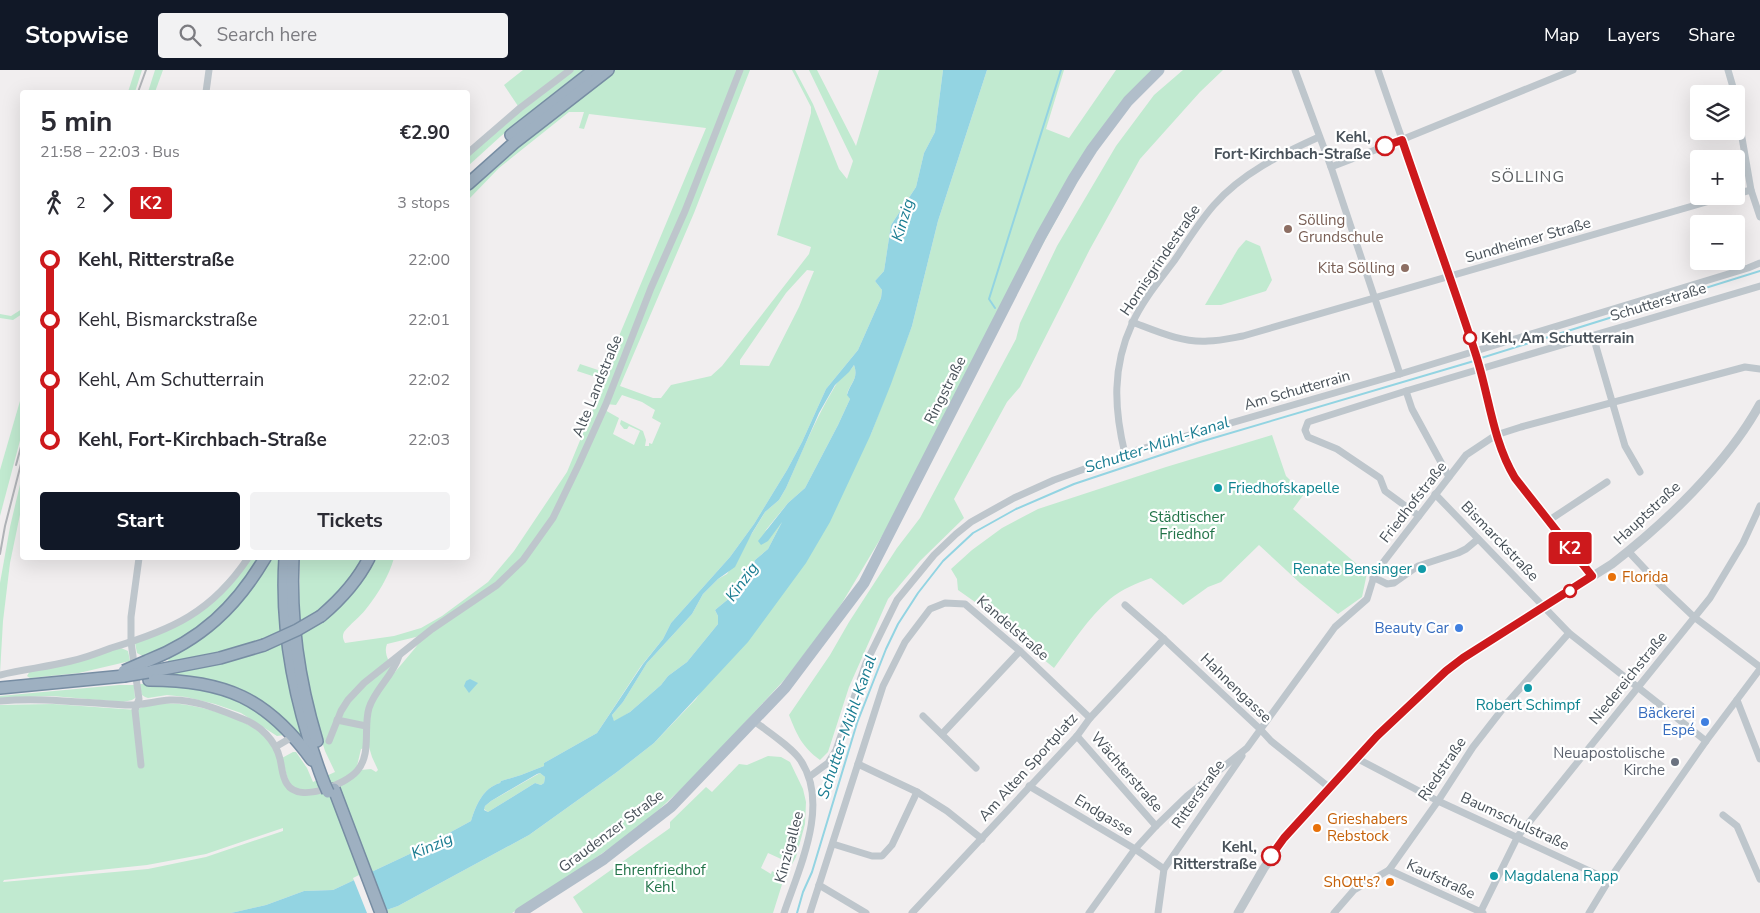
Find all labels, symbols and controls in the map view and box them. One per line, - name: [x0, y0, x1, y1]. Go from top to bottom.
- search box: [158, 13, 508, 58]
- text: Stopwise: [25, 19, 128, 51]
- icon: search: [176, 21, 204, 49]
- text: Search here: [216, 22, 317, 48]
- text: Map: [1544, 23, 1579, 47]
- text: Layers: [1607, 23, 1660, 47]
- text: Share: [1688, 23, 1735, 47]
- map controls: [1690, 85, 1745, 270]
- button: layers: [1690, 85, 1745, 140]
- text: 5 min: [40, 103, 112, 141]
- text: €2.90: [400, 120, 450, 146]
- place label: Kehl, Fort-Kirchbach-Straße: [1214, 127, 1371, 164]
- marker: Kehl, Fort-Kirchbach-Straße: [1375, 136, 1395, 156]
- text: 21:58 – 22:03 · Bus: [40, 141, 180, 163]
- button: +: [1690, 150, 1745, 205]
- district label: SÖLLING: [1491, 166, 1565, 188]
- icon: walk: [40, 189, 68, 217]
- icon: forward: [94, 189, 122, 217]
- text: K2: [140, 191, 162, 215]
- text: 2: [76, 192, 86, 214]
- text: 3 stops: [397, 192, 450, 214]
- water label: Kinzig: [886, 196, 920, 244]
- street label: Hornisgrindestraße: [1115, 200, 1205, 320]
- place label: Sölling Grundschule: [1298, 210, 1383, 247]
- street label: Sundheimer Straße: [1463, 212, 1593, 268]
- button: −: [1690, 215, 1745, 270]
- marker: Sölling Grundschule: [1282, 223, 1294, 235]
- text: Kehl, Ritterstraße: [78, 247, 234, 273]
- text: 22:00: [408, 249, 450, 271]
- place label: Kita Sölling: [1318, 258, 1395, 278]
- marker: Kita Sölling: [1399, 262, 1411, 274]
- street label: Schutterstraße: [1608, 278, 1708, 326]
- text: Kehl, Bismarckstraße: [78, 307, 257, 333]
- text: 22:01: [408, 309, 450, 331]
- place label: Kehl, Am Schutterrain: [1481, 328, 1634, 348]
- marker: Kehl, Am Schutterrain: [1463, 331, 1477, 345]
- street label: Alte Landstraße: [567, 332, 627, 440]
- street label: Ringstraße: [919, 353, 971, 427]
- street label: Am Schutterrain: [1242, 365, 1352, 415]
- text: Kehl, Am Schutterrain: [78, 367, 264, 393]
- text: 22:02: [408, 369, 450, 391]
- water label: Schutter-Mühl-Kanal: [1082, 411, 1232, 479]
- text: Kehl, Fort-Kirchbach-Straße: [78, 427, 327, 453]
- text: 22:03: [408, 429, 450, 451]
- street label: Friedhofstraße: [1375, 457, 1451, 547]
- street label: Hauptstraße: [1609, 477, 1685, 549]
- place label: Friedhofskapelle: [1228, 478, 1339, 498]
- marker: Friedhofskapelle: [1212, 482, 1224, 494]
- button: Start: [40, 492, 240, 550]
- button: Tickets: [250, 492, 450, 550]
- street label: Bismarckstraße: [1457, 497, 1543, 585]
- park label: Städtischer Friedhof: [1149, 507, 1226, 544]
- line badge: K2: [1548, 532, 1592, 564]
- text: K2: [1559, 536, 1581, 560]
- water label: Kinzig: [720, 558, 764, 606]
- place label: Renate Bensinger: [1293, 559, 1413, 579]
- marker: Renate Bensinger: [1416, 563, 1428, 575]
- place label: Florida: [1622, 567, 1668, 587]
- marker: Florida: [1606, 571, 1618, 583]
- unlabelled marker: [1563, 584, 1577, 598]
- street label: Kandelstraße: [973, 591, 1053, 665]
- place label: Beauty Car: [1374, 618, 1450, 638]
- marker: Beauty Car: [1453, 622, 1465, 634]
- street label: Niedereichstraße: [1584, 627, 1672, 729]
- street label: Hahnengasse: [1196, 649, 1276, 727]
- water label: Schutter-Mühl-Kanal: [812, 652, 882, 802]
- marker: Robert Schimpf: [1522, 682, 1534, 694]
- place label: Robert Schimpf: [1476, 695, 1581, 715]
- place label: Bäckerei Espé: [1638, 703, 1695, 740]
- street label: Am Alten Sportplatz: [974, 709, 1082, 825]
- marker: Bäckerei Espé: [1699, 716, 1711, 728]
- street label: Wächterstraße: [1087, 728, 1167, 816]
- street label: Riedstraße: [1413, 733, 1471, 805]
- place label: Neuapostolische Kirche: [1553, 743, 1665, 780]
- street label: Ritterstraße: [1167, 756, 1229, 832]
- marker: Neuapostolische Kirche: [1669, 756, 1681, 768]
- street label: Graudenzer Straße: [554, 785, 668, 877]
- street label: Baumschulstraße: [1457, 787, 1573, 855]
- street label: Endgasse: [1071, 790, 1137, 840]
- street label: Kinzigallee: [770, 809, 808, 885]
- place label: Grieshabers Rebstock: [1327, 809, 1408, 846]
- marker: Grieshabers Rebstock: [1311, 822, 1323, 834]
- water label: Kinzig: [408, 827, 456, 865]
- place label: Kehl, Ritterstraße: [1173, 837, 1257, 874]
- marker: Kehl, Ritterstraße: [1261, 846, 1281, 866]
- street label: Kaufstraße: [1403, 854, 1479, 904]
- park label: Ehrenfriedhof Kehl: [614, 860, 707, 897]
- place label: Magdalena Rapp: [1504, 866, 1619, 886]
- marker: Magdalena Rapp: [1488, 870, 1500, 882]
- place label: ShOtt's?: [1323, 872, 1380, 892]
- marker: ShOtt's?: [1384, 876, 1396, 888]

